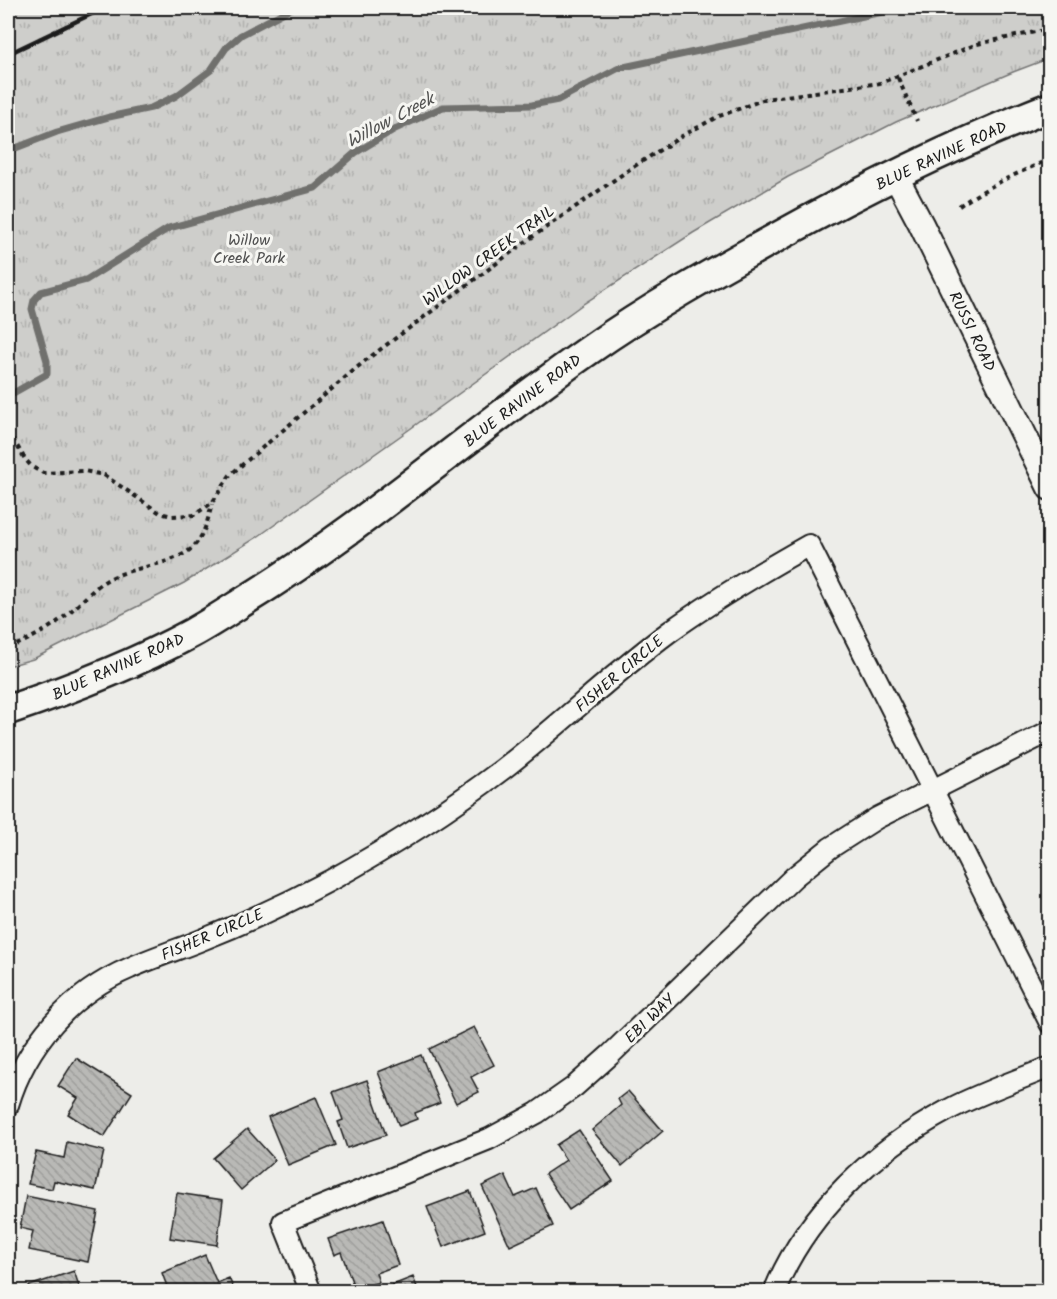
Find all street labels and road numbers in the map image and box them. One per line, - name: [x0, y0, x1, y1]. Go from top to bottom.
- street label: BLUE RAVINE ROAD: [872, 115, 1012, 198]
- street label: WILLOW CREEK TRAIL: [417, 200, 560, 313]
- street label: RUSSI ROAD: [941, 287, 1002, 376]
- street label: BLUE RAVINE ROAD: [458, 348, 587, 454]
- street label: BLUE RAVINE ROAD: [48, 627, 189, 708]
- street label: FISHER CIRCLE: [570, 629, 670, 719]
- street label: FISHER CIRCLE: [157, 902, 268, 968]
- street label: EBI WAY: [619, 988, 682, 1050]

